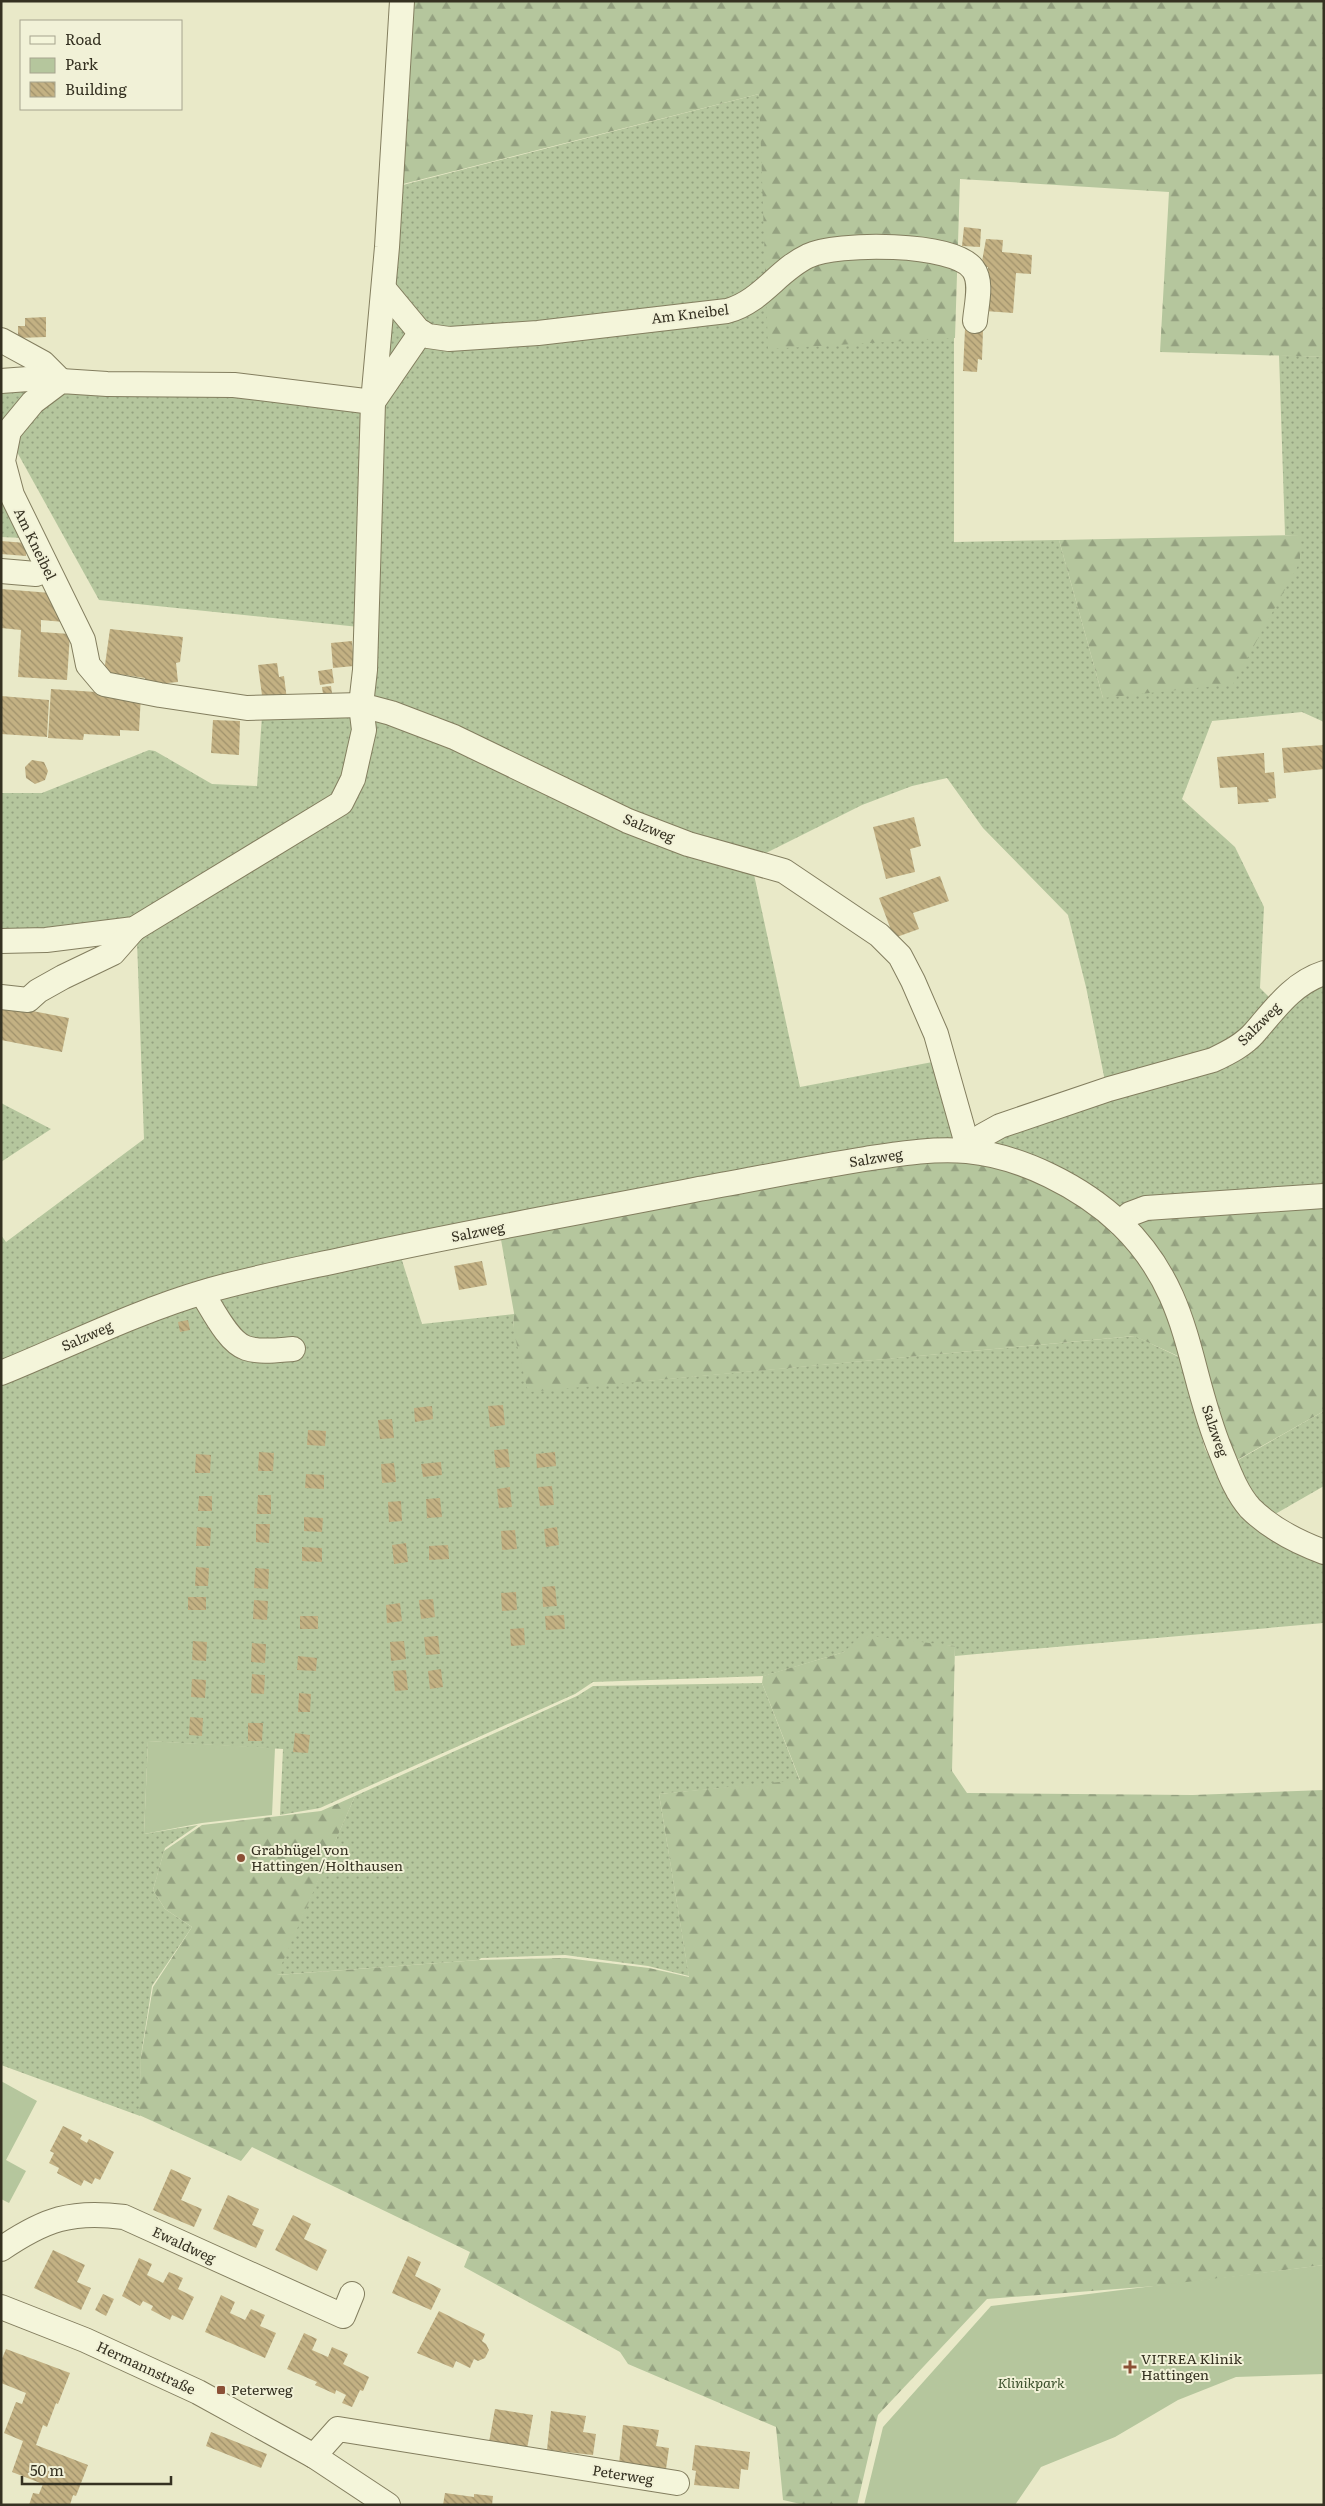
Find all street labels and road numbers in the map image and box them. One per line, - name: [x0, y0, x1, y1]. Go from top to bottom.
- street label: Am Kneibel: [650, 298, 730, 328]
- street label: Am Kneibel: [10, 504, 62, 583]
- street label: Salzweg: [621, 808, 678, 847]
- street label: Salzweg: [1232, 997, 1285, 1050]
- street label: Salzweg: [848, 1143, 904, 1171]
- street label: Salzweg: [449, 1216, 506, 1246]
- street label: Salzweg: [58, 1315, 116, 1355]
- street label: Salzweg: [1198, 1402, 1234, 1460]
- street label: Ewaldweg: [149, 2221, 220, 2268]
- street label: Hermannstraße: [94, 2335, 199, 2399]
- street label: Peterweg: [591, 2459, 655, 2489]

